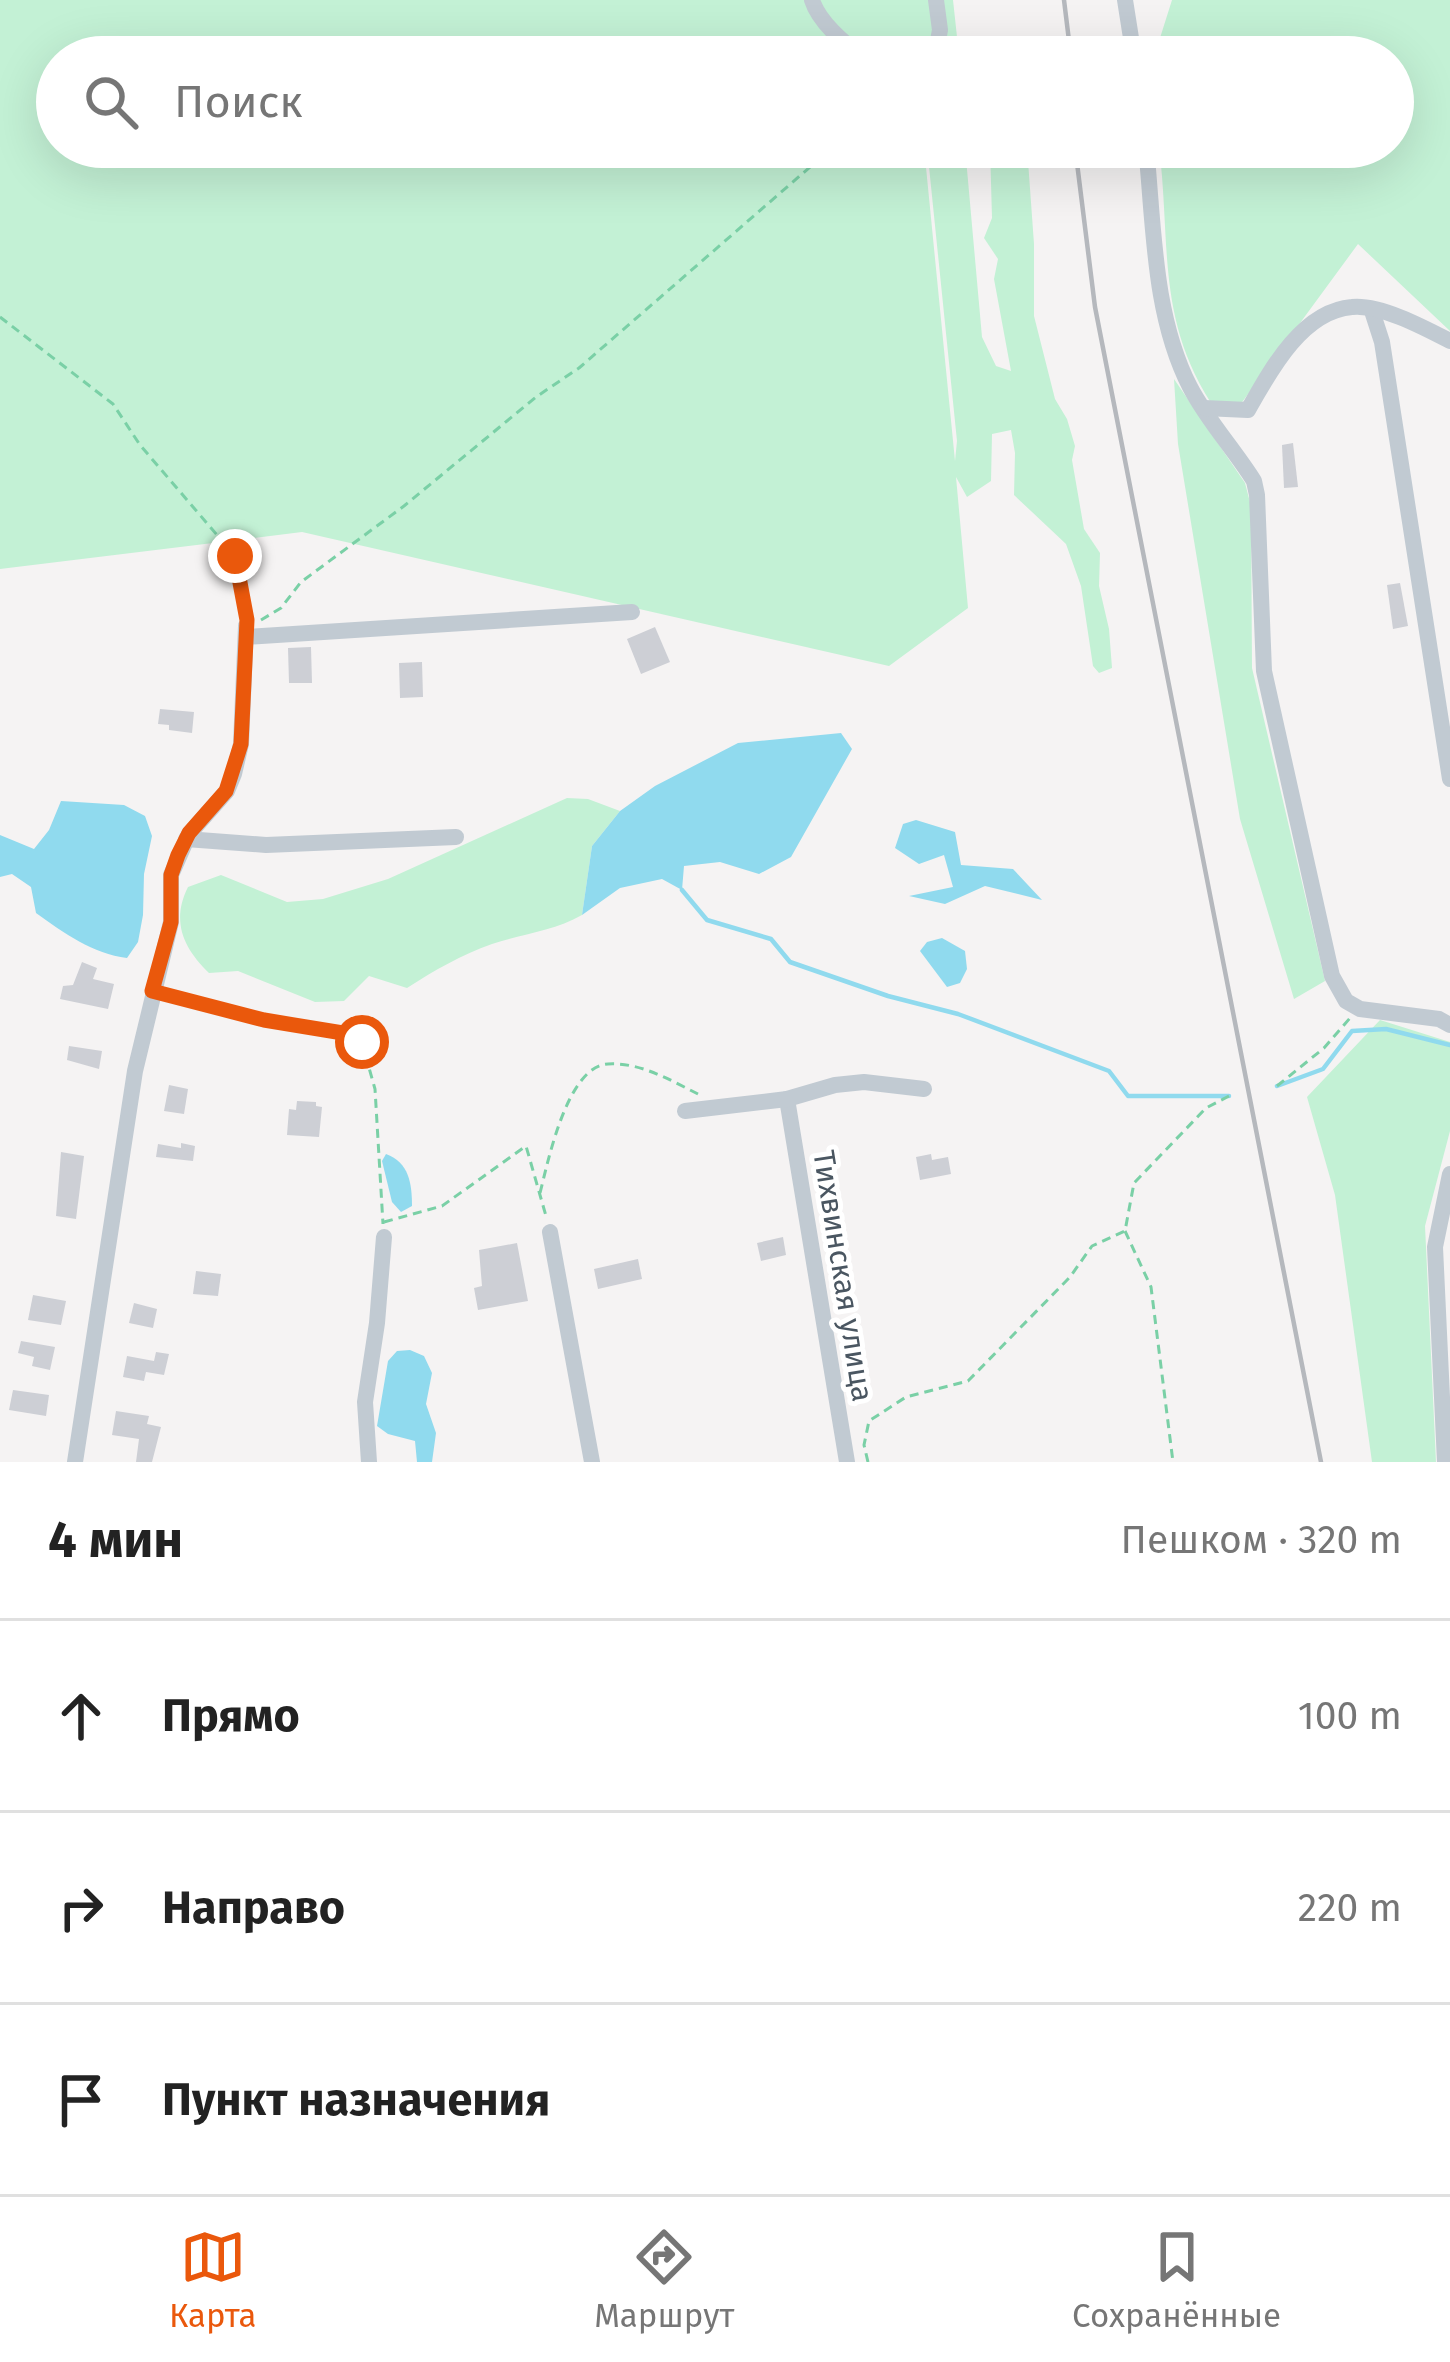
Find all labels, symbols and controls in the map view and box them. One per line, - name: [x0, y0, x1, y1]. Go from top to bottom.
- search box: [36, 36, 1414, 168]
- icon: search: [78, 69, 144, 135]
- text: Поиск: [174, 75, 303, 129]
- route end: [208, 529, 262, 583]
- route start: [335, 1015, 389, 1069]
- street label: Тихвинская улица: [805, 1148, 881, 1404]
- text: 4 мин: [48, 1509, 183, 1571]
- text: Пешком · 320 m: [1121, 1517, 1402, 1563]
- icon: ahead: [48, 1683, 114, 1749]
- text: Прямо: [162, 1689, 300, 1743]
- text: 100 m: [1298, 1693, 1402, 1739]
- icon: right: [48, 1875, 114, 1941]
- text: Направо: [162, 1881, 345, 1935]
- text: 220 m: [1298, 1885, 1402, 1931]
- icon: arrive: [48, 2067, 114, 2133]
- text: Пункт назначения: [162, 2073, 550, 2127]
- tab: Карта: [169, 2224, 256, 2336]
- tab: Маршрут: [594, 2224, 734, 2336]
- tab: Сохранённые: [1072, 2224, 1281, 2336]

